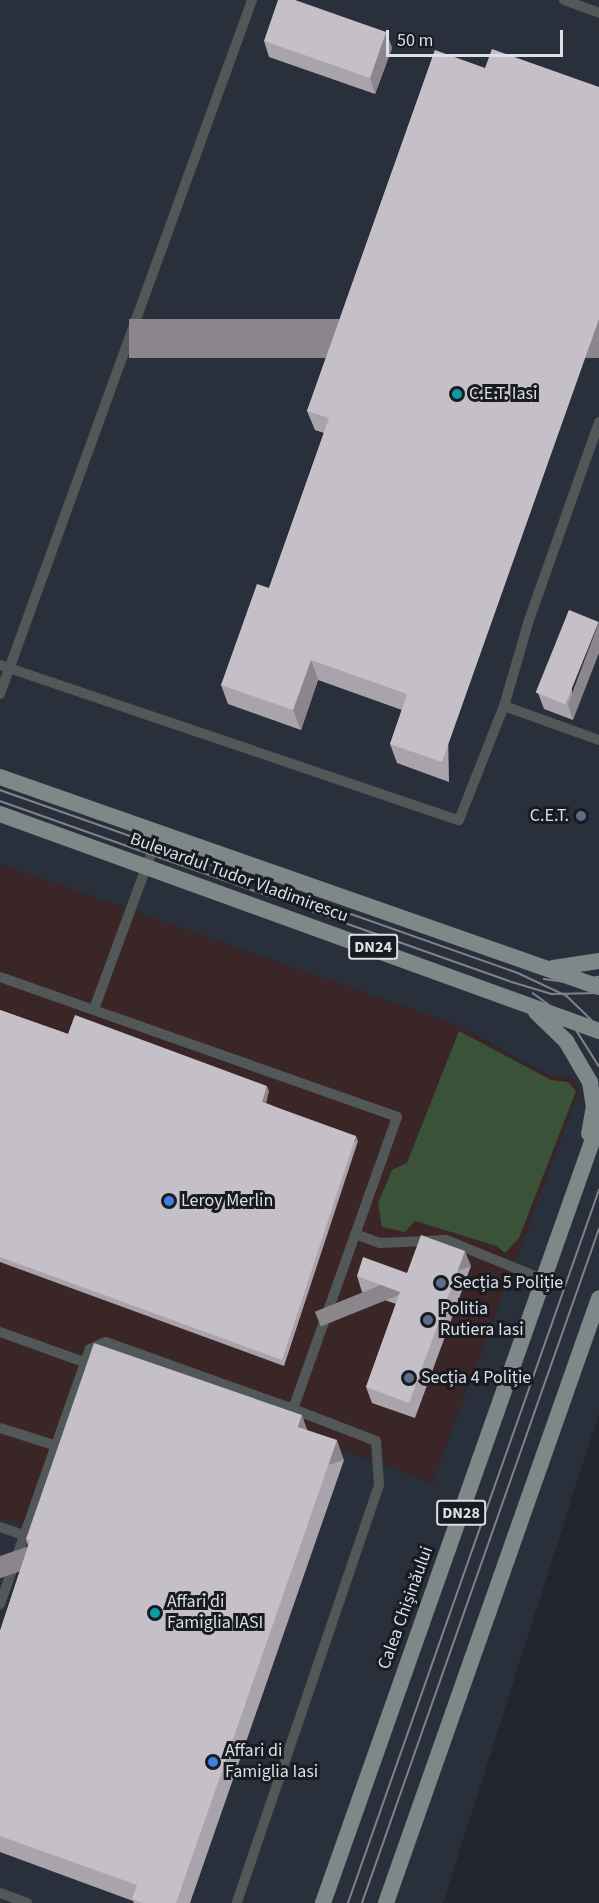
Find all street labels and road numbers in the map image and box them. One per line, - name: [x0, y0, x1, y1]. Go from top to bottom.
- street label: Bulevardul Tudor Vladimirescu: [127, 828, 351, 928]
- road number: DN24: [348, 934, 398, 960]
- road number: DN28: [436, 1500, 486, 1526]
- street label: Calea Chișinăului: [374, 1544, 438, 1672]

